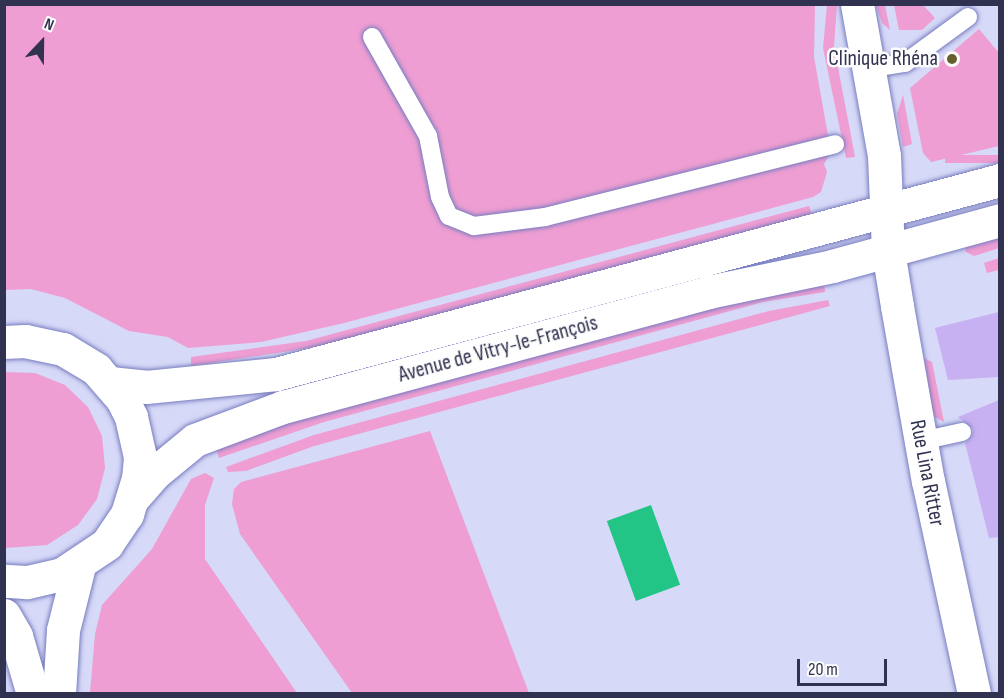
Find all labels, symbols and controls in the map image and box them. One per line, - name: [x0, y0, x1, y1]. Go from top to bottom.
- north arrow: [12, 12, 72, 72]
- text: N: [41, 14, 56, 35]
- place label: Clinique Rhéna: [828, 46, 938, 72]
- marker: Clinique Rhéna: [943, 50, 961, 68]
- street label: Avenue de Vitry-le-François: [395, 310, 601, 388]
- street label: Rue Lina Ritter: [904, 417, 950, 529]
- scale bar: [800, 647, 890, 685]
- text: 20 m: [808, 659, 838, 680]

